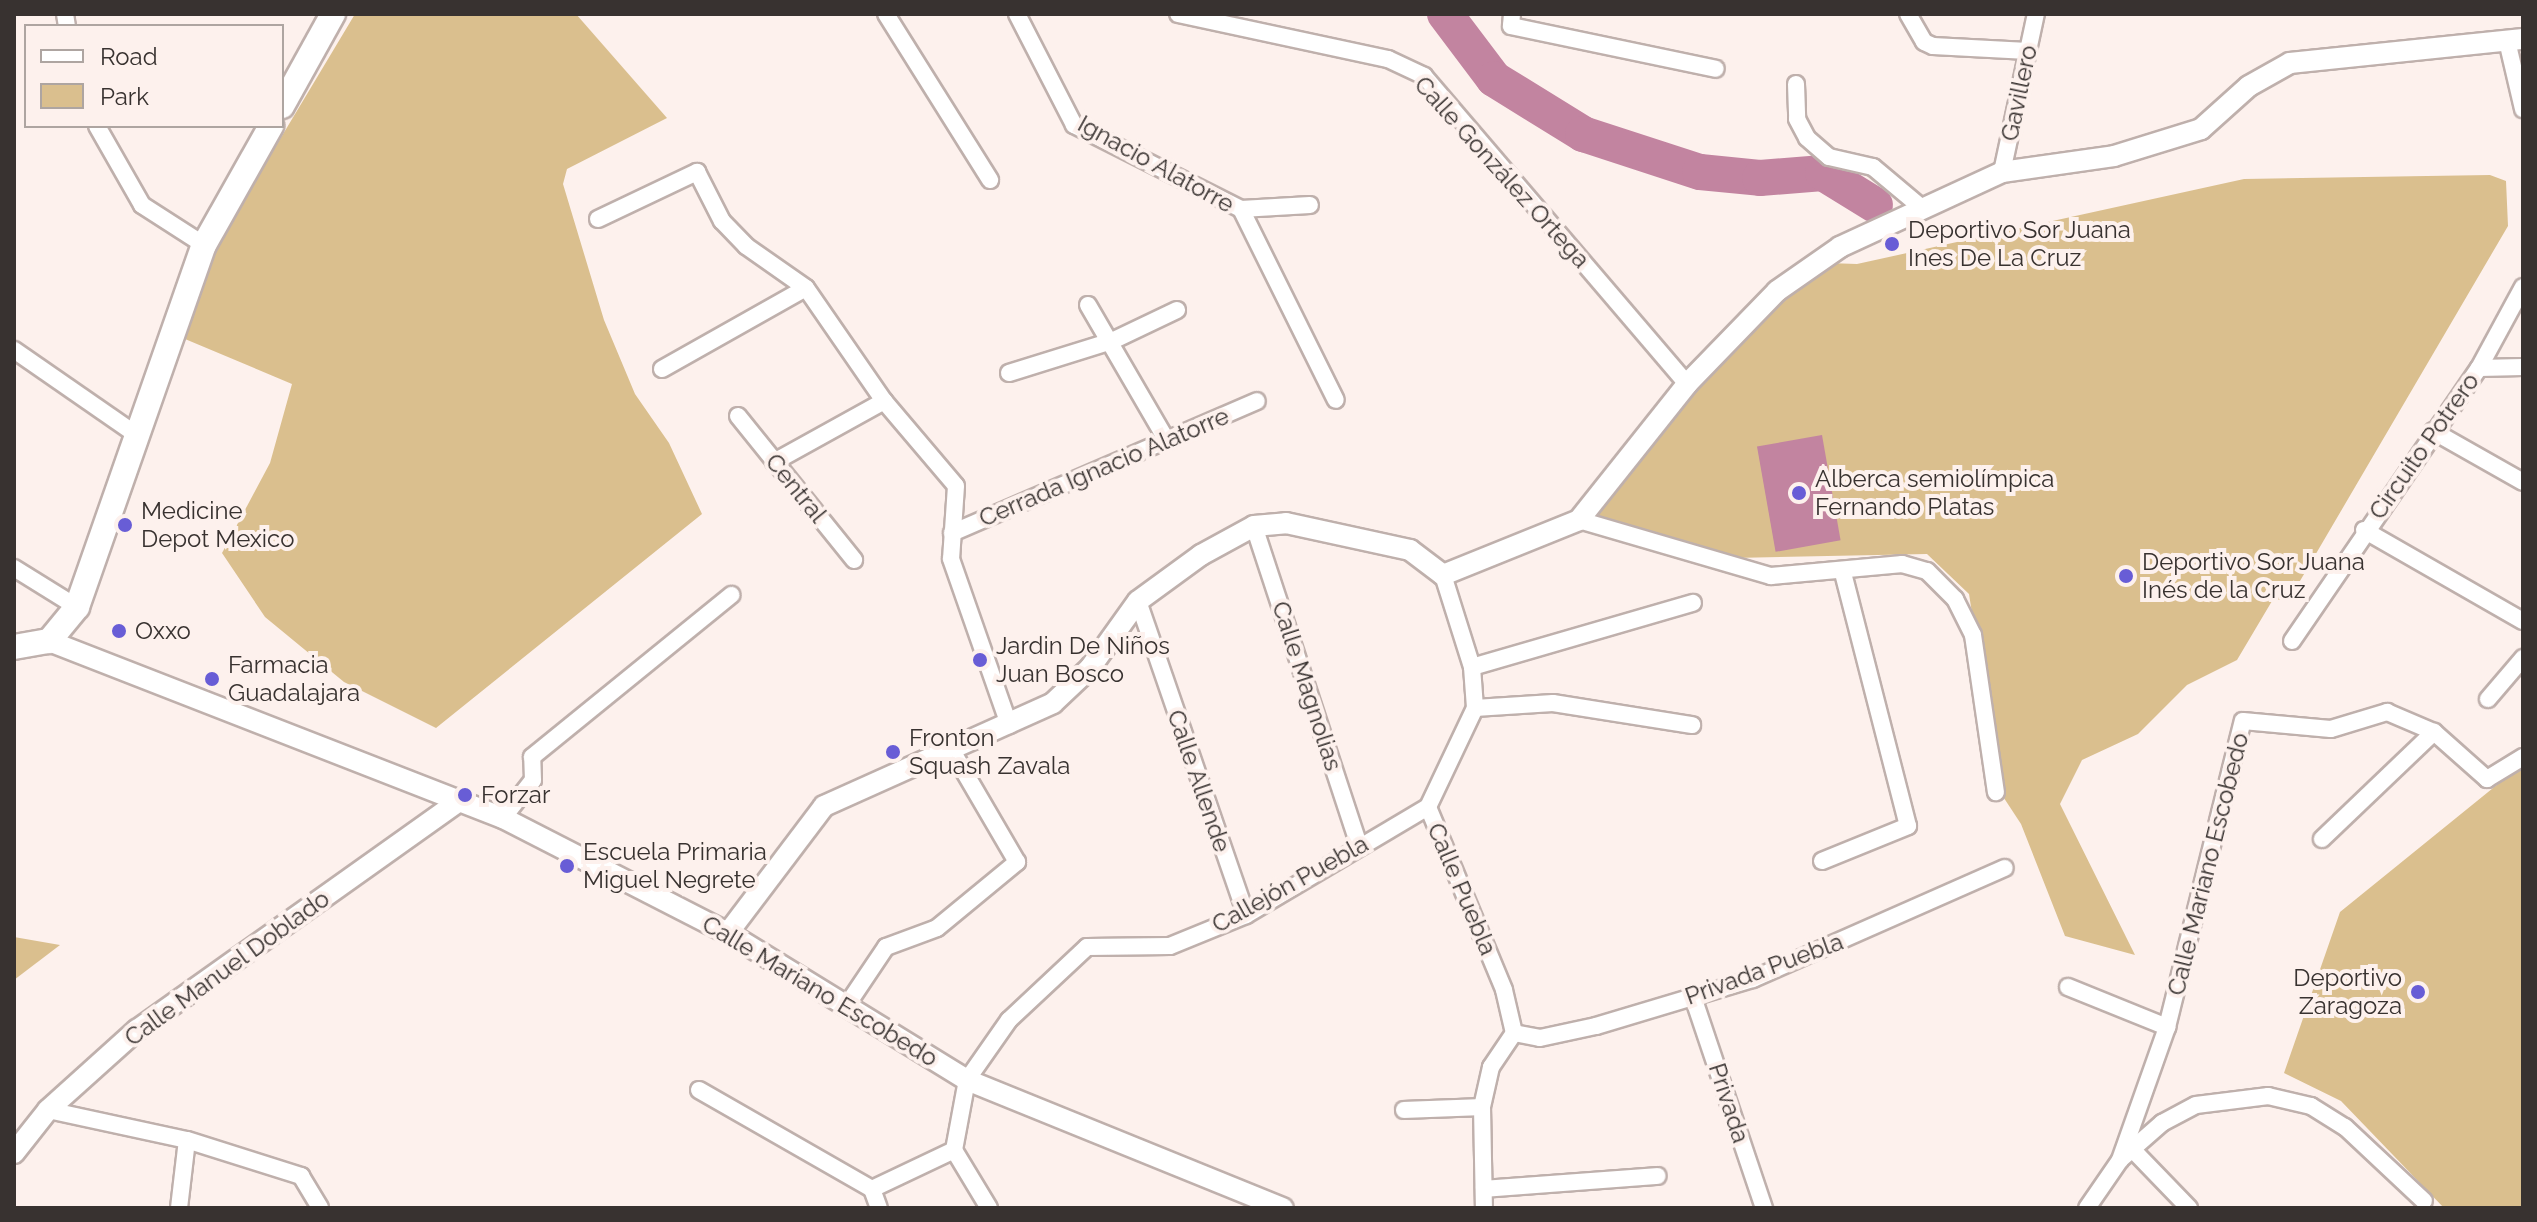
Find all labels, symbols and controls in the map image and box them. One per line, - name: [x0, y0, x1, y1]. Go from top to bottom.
- legend: [24, 24, 284, 128]
- text: Road: [100, 42, 158, 71]
- street label: Gavillero: [1995, 42, 2043, 144]
- street label: Calle González Ortega: [1408, 70, 1596, 274]
- text: Park: [100, 82, 149, 111]
- street label: Ignacio Alatorre: [1073, 109, 1239, 219]
- place label: Deportivo Sor Juana Ines De La Cruz: [1908, 216, 2132, 272]
- marker: Deportivo Sor Juana Ines De La Cruz: [1883, 235, 1901, 253]
- street label: Circuito Potrero: [2363, 367, 2485, 525]
- street label: Cerrada Ignacio Alatorre: [974, 401, 1234, 533]
- street label: Central: [759, 448, 833, 528]
- place label: Alberca semiolímpica Fernando Platas: [1815, 465, 2054, 521]
- marker: Alberca semiolímpica Fernando Platas: [1790, 484, 1808, 502]
- place label: Medicine Depot Mexico: [141, 497, 294, 553]
- marker: Medicine Depot Mexico: [116, 516, 134, 534]
- place label: Deportivo Sor Juana Inés de la Cruz: [2142, 548, 2366, 604]
- marker: Deportivo Sor Juana Inés de la Cruz: [2117, 567, 2135, 585]
- street label: Calle Magnolias: [1266, 598, 1348, 774]
- place label: Oxxo: [135, 617, 191, 645]
- marker: Oxxo: [110, 622, 128, 640]
- place label: Jardin De Niños Juan Bosco: [996, 632, 1170, 688]
- place label: Farmacia Guadalajara: [228, 651, 360, 707]
- marker: Jardin De Niños Juan Bosco: [971, 651, 989, 669]
- marker: Farmacia Guadalajara: [203, 670, 221, 688]
- street label: Calle Allende: [1161, 706, 1237, 856]
- place label: Fronton Squash Zavala: [909, 724, 1070, 780]
- street label: Calle Mariano Escobedo: [2161, 730, 2255, 998]
- marker: Fronton Squash Zavala: [884, 743, 902, 761]
- place label: Forzar: [481, 781, 550, 809]
- marker: Forzar: [456, 786, 474, 804]
- street label: Calle Puebla: [1421, 819, 1503, 959]
- street label: Callejón Puebla: [1207, 829, 1373, 939]
- place label: Escuela Primaria Miguel Negrete: [583, 838, 767, 894]
- marker: Escuela Primaria Miguel Negrete: [558, 857, 576, 875]
- street label: Calle Manuel Doblado: [119, 884, 335, 1052]
- street label: Calle Mariano Escobedo: [697, 909, 943, 1073]
- street label: Privada Puebla: [1681, 927, 1847, 1011]
- place label: Deportivo Zaragoza: [2293, 964, 2402, 1020]
- marker: Deportivo Zaragoza: [2409, 983, 2427, 1001]
- street label: Privada: [1703, 1059, 1755, 1147]

